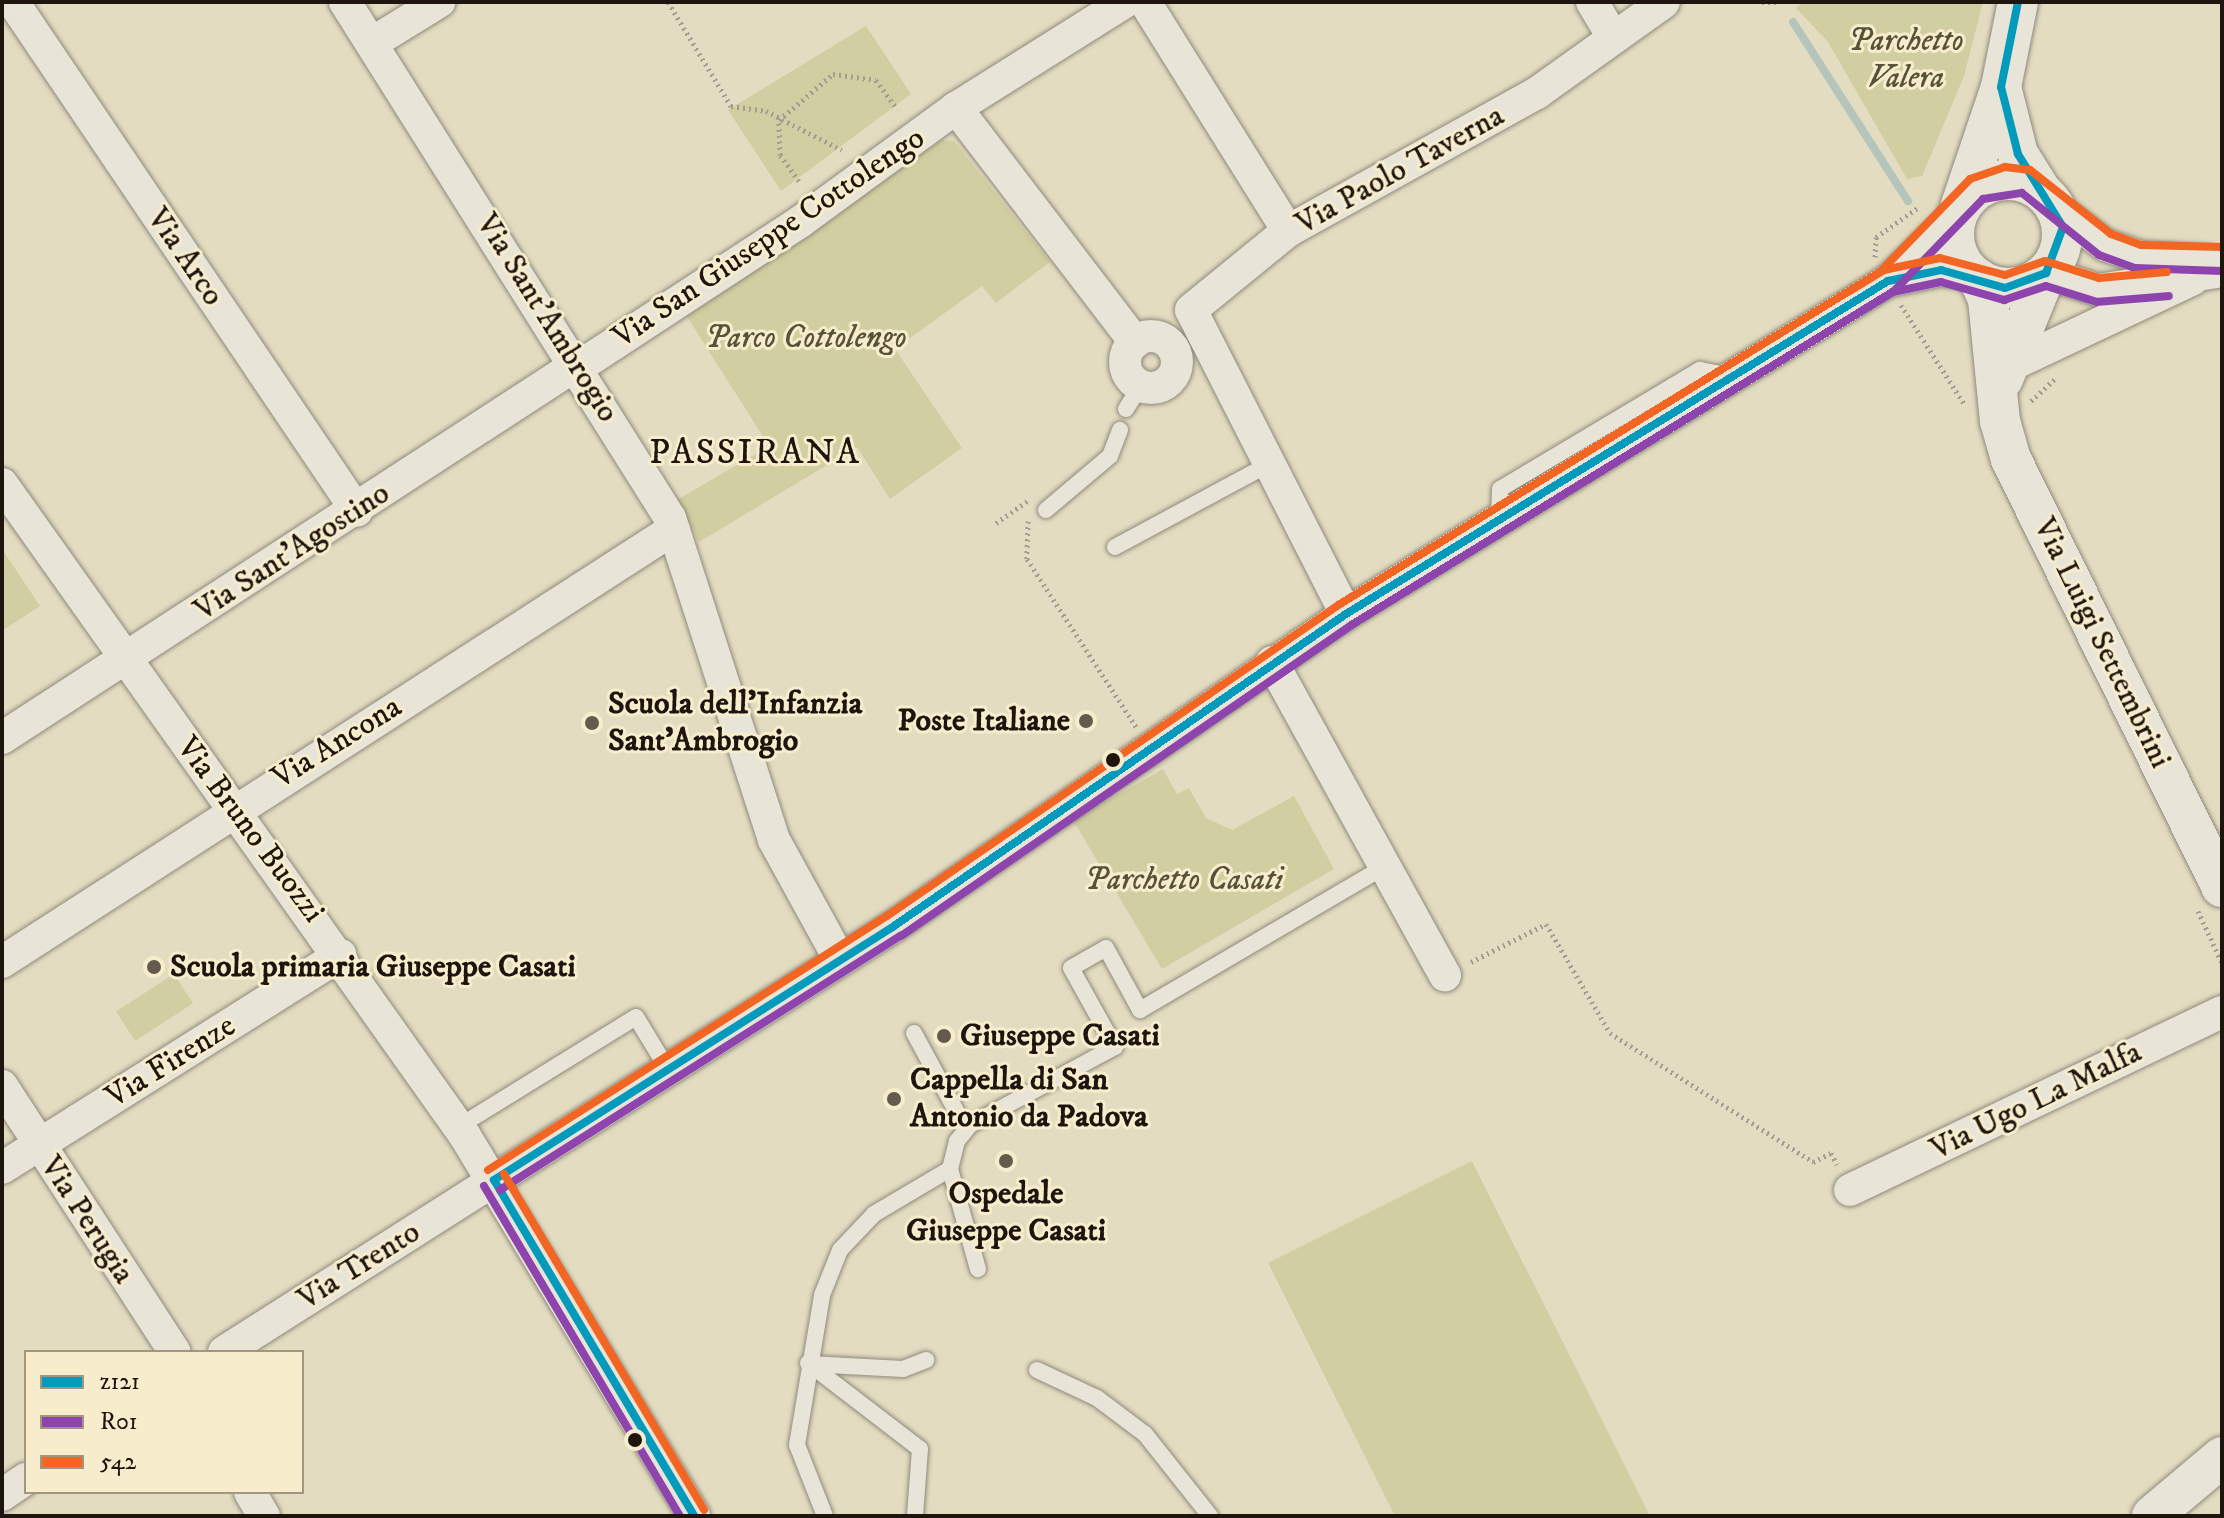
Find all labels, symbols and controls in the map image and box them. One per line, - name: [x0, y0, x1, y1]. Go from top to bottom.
- park label: Parchetto Valera: [1848, 23, 1964, 98]
- street label: Via Paolo Taverna: [1289, 97, 1511, 243]
- street label: Via San Giuseppe Cottolengo: [606, 119, 932, 357]
- street label: Via Arco: [138, 201, 232, 313]
- street label: Via Sant'Ambrogio: [467, 206, 627, 430]
- park label: Parco Cottolengo: [705, 319, 907, 357]
- district label: PASSIRANA: [649, 431, 861, 475]
- street label: Via Sant'Agostino: [187, 474, 397, 630]
- street label: Via Luigi Settembrini: [2025, 512, 2179, 774]
- place label: Scuola dell'Infanzia Sant'Ambrogio: [608, 686, 862, 761]
- street label: Via Ancona: [265, 688, 409, 798]
- place label: Poste Italiane: [898, 702, 1070, 740]
- marker: Poste Italiane: [1077, 712, 1095, 730]
- marker: Scuola dell'Infanzia Sant'Ambrogio: [583, 714, 601, 732]
- street label: Via Bruno Buozzi: [168, 730, 332, 930]
- unlabelled marker: [1105, 752, 1121, 768]
- park label: Parchetto Casati: [1085, 861, 1283, 899]
- place label: Scuola primaria Giuseppe Casati: [170, 948, 576, 986]
- marker: Scuola primaria Giuseppe Casati: [145, 958, 163, 976]
- street label: Via Firenze: [99, 1007, 243, 1117]
- place label: Giuseppe Casati: [960, 1017, 1160, 1055]
- marker: Giuseppe Casati: [935, 1027, 953, 1045]
- street label: Via Ugo La Malfa: [1924, 1033, 2148, 1169]
- place label: Cappella di San Antonio da Padova: [910, 1062, 1148, 1137]
- marker: Cappella di San Antonio da Padova: [885, 1090, 903, 1108]
- street label: Via Perugia: [31, 1149, 143, 1291]
- marker: Ospedale Giuseppe Casati: [995, 1150, 1017, 1172]
- place label: Ospedale Giuseppe Casati: [906, 1176, 1106, 1251]
- street label: Via Trento: [291, 1213, 427, 1319]
- legend: [24, 1350, 304, 1494]
- text: z121: [100, 1367, 140, 1397]
- text: R01: [100, 1407, 138, 1437]
- unlabelled marker: [627, 1432, 643, 1448]
- text: 542: [100, 1447, 136, 1477]

